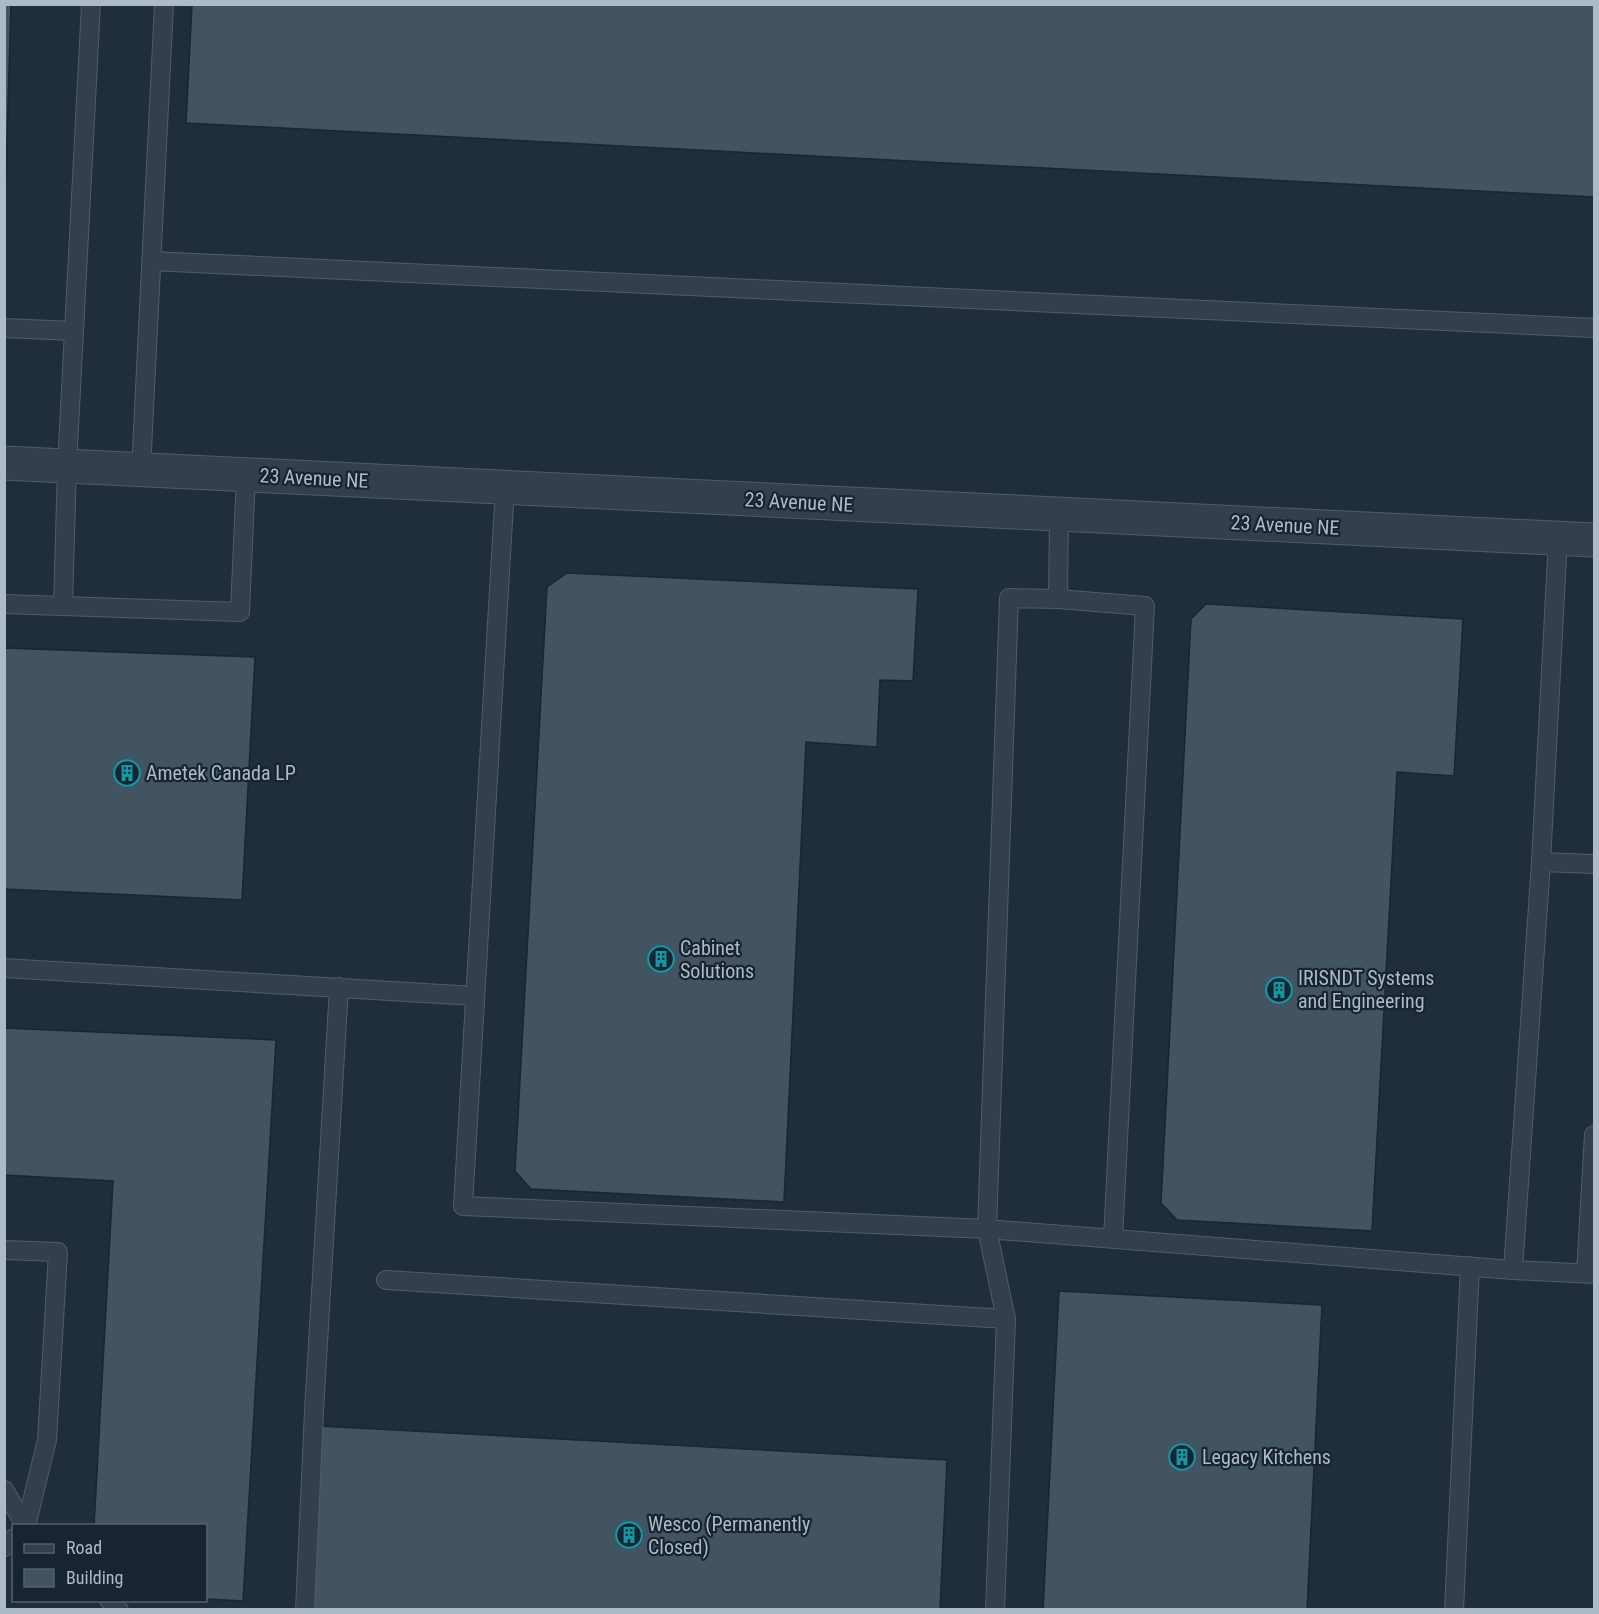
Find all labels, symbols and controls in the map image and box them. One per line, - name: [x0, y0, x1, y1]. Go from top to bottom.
- street label: 23 Avenue NE: [259, 463, 369, 493]
- street label: 23 Avenue NE: [744, 487, 854, 517]
- street label: 23 Avenue NE: [1230, 510, 1340, 540]
- building icon: Ametek Canada LP: [112, 758, 142, 788]
- place label: Ametek Canada LP: [146, 761, 296, 785]
- place label: Cabinet Solutions: [680, 936, 754, 983]
- building icon: Cabinet Solutions: [646, 944, 676, 974]
- place label: IRISNDT Systems and Engineering: [1298, 966, 1434, 1013]
- building icon: IRISNDT Systems and Engineering: [1264, 975, 1294, 1005]
- building icon: Legacy Kitchens: [1167, 1442, 1197, 1472]
- place label: Legacy Kitchens: [1202, 1445, 1331, 1469]
- place label: Wesco (Permanently Closed): [648, 1512, 810, 1559]
- building icon: Wesco (Permanently Closed): [614, 1520, 644, 1550]
- legend: [12, 1524, 207, 1602]
- text: Road: [66, 1537, 102, 1558]
- text: Building: [66, 1567, 123, 1588]

